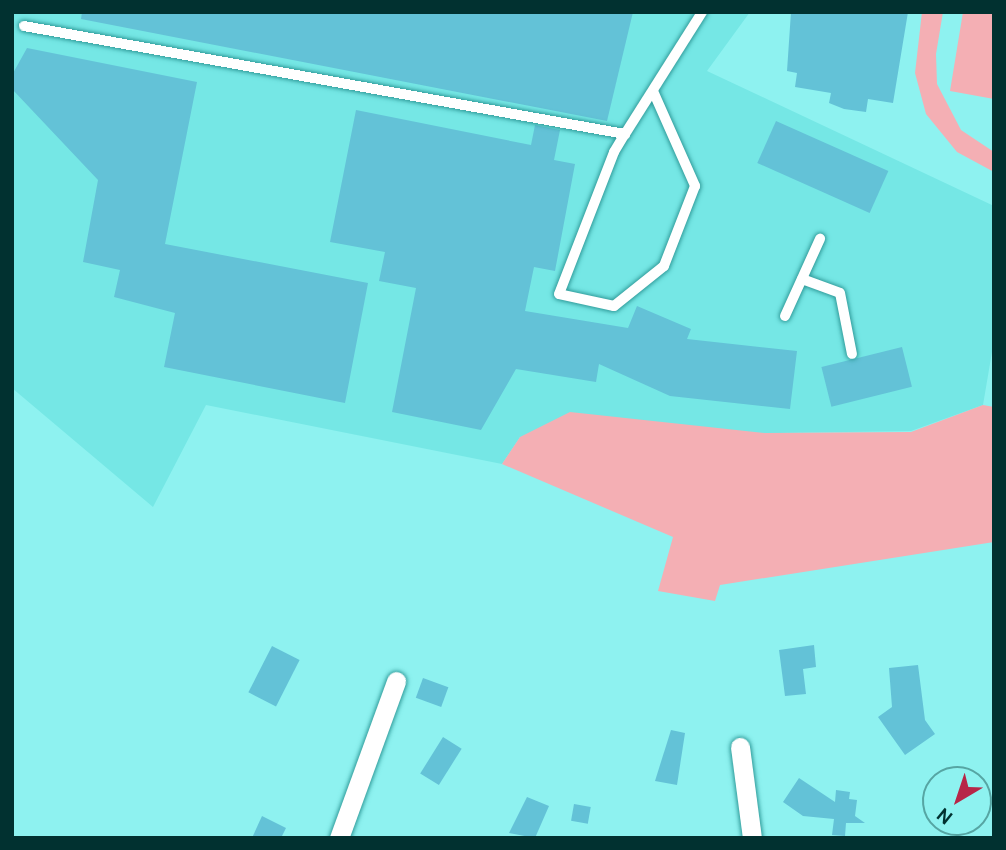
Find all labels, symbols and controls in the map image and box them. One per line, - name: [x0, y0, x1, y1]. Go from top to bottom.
- north arrow: [922, 766, 992, 836]
- text: N: [932, 803, 957, 829]

